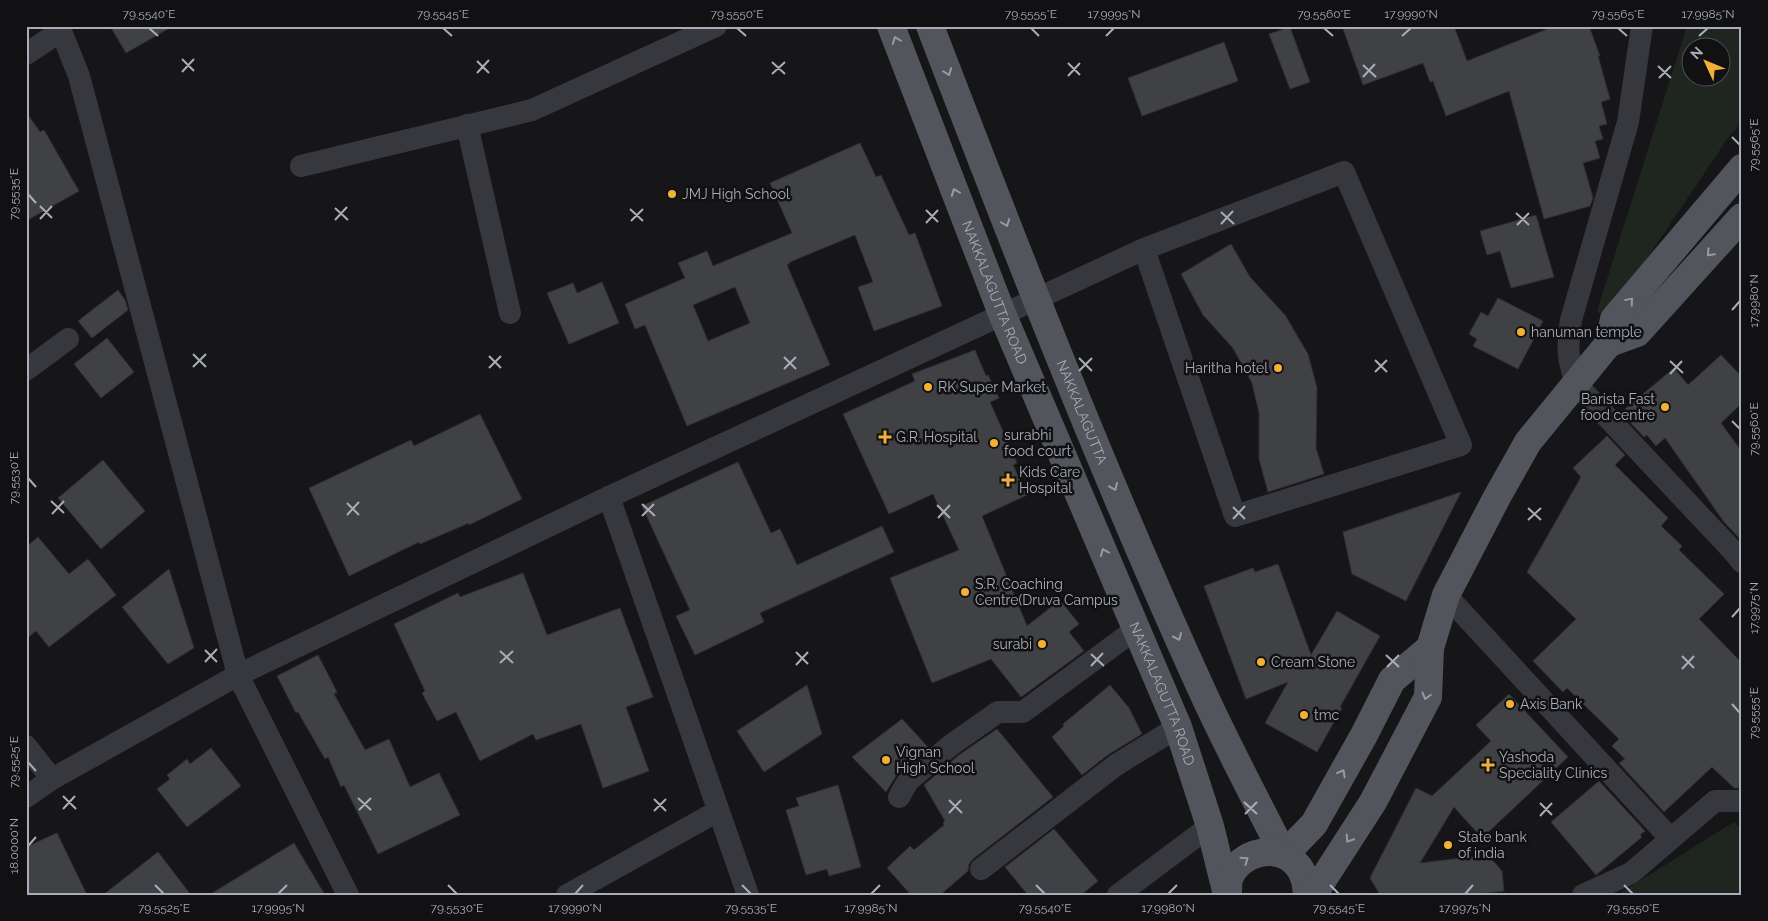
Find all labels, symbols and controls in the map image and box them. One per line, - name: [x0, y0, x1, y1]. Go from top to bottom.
- text: 79.5540°E: [123, 7, 175, 21]
- text: 79.5545°E: [417, 7, 469, 21]
- text: 79.5550°E: [711, 7, 763, 21]
- text: 79.5555°E: [1005, 7, 1057, 21]
- text: 17.9995°N: [1087, 7, 1141, 21]
- text: 79.5560°E: [1297, 7, 1351, 21]
- text: 17.9990°N: [1384, 7, 1438, 21]
- text: 79.5565°E: [1591, 7, 1645, 21]
- text: 17.9985°N: [1681, 7, 1735, 21]
- one-way arrow: [892, 37, 902, 45]
- north arrow: [1680, 38, 1730, 88]
- text: N: [1687, 44, 1706, 62]
- one-way arrow: [942, 67, 952, 76]
- text: 79.5565°E: [1747, 118, 1761, 172]
- text: 79.5535°E: [7, 168, 21, 220]
- place label: JMJ High School: [682, 186, 790, 202]
- marker: JMJ High School: [666, 188, 678, 200]
- one-way arrow: [951, 188, 961, 197]
- street label: NAKKALAGUTTA ROAD: [959, 218, 1031, 367]
- one-way arrow: [1000, 219, 1010, 227]
- one-way arrow: [1707, 248, 1716, 257]
- text: 17.9980°N: [1747, 274, 1761, 328]
- one-way arrow: [1624, 298, 1632, 307]
- place label: hanuman temple: [1531, 324, 1642, 340]
- marker: hanuman temple: [1515, 326, 1527, 338]
- street label: NAKKALAGUTTA: [1054, 358, 1111, 467]
- place label: Haritha hotel: [1185, 360, 1268, 376]
- marker: Haritha hotel: [1272, 362, 1284, 374]
- place label: RK Super Market: [938, 379, 1046, 395]
- marker: RK Super Market: [922, 381, 934, 393]
- place label: Barista Fast food centre: [1580, 391, 1655, 423]
- marker: Barista Fast food centre: [1659, 401, 1671, 413]
- text: 79.5560°E: [1747, 402, 1761, 456]
- place label: surabhi food court: [1004, 427, 1072, 459]
- place label: G.R. Hospital: [896, 429, 977, 445]
- marker: G.R. Hospital: [878, 430, 892, 444]
- marker: surabhi food court: [988, 437, 1000, 449]
- text: 79.5530°E: [7, 452, 21, 504]
- place label: Kids Care Hospital: [1019, 464, 1080, 496]
- marker: Kids Care Hospital: [1001, 473, 1015, 487]
- one-way arrow: [1108, 482, 1118, 491]
- one-way arrow: [1099, 548, 1110, 557]
- place label: S.R. Coaching Centre(Druva Campus: [975, 576, 1118, 608]
- text: 17.9975°N: [1747, 582, 1761, 634]
- marker: S.R. Coaching Centre(Druva Campus: [959, 586, 971, 598]
- street label: NAKKALAGUTTA ROAD: [1126, 620, 1198, 768]
- one-way arrow: [1171, 632, 1182, 641]
- place label: surabi: [993, 636, 1032, 652]
- marker: surabi: [1036, 638, 1048, 650]
- place label: Cream Stone: [1271, 654, 1355, 670]
- marker: Cream Stone: [1255, 656, 1267, 668]
- text: 79.5555°E: [1747, 687, 1761, 739]
- one-way arrow: [1421, 692, 1432, 701]
- place label: Axis Bank: [1520, 696, 1583, 712]
- marker: Axis Bank: [1504, 698, 1516, 710]
- place label: tmc: [1314, 707, 1340, 723]
- marker: tmc: [1298, 709, 1310, 721]
- text: 79.5525°E: [7, 736, 21, 788]
- place label: Vignan High School: [896, 744, 975, 776]
- place label: Yashoda Speciality Clinics: [1499, 749, 1607, 781]
- marker: Vignan High School: [880, 754, 892, 766]
- marker: Yashoda Speciality Clinics: [1481, 758, 1495, 772]
- one-way arrow: [1336, 769, 1346, 778]
- text: 18.0000°N: [7, 818, 21, 874]
- place label: State bank of india: [1458, 829, 1527, 861]
- one-way arrow: [1346, 833, 1355, 843]
- marker: State bank of india: [1442, 839, 1454, 851]
- one-way arrow: [1239, 857, 1249, 866]
- text: 79.5525°E: [138, 901, 190, 915]
- text: 17.9995°N: [251, 901, 305, 915]
- text: 79.5530°E: [431, 901, 483, 915]
- text: 17.9990°N: [548, 901, 602, 915]
- text: 79.5535°E: [725, 901, 777, 915]
- text: 17.9985°N: [844, 901, 898, 915]
- text: 79.5540°E: [1019, 901, 1071, 915]
- text: 17.9980°N: [1141, 901, 1195, 915]
- text: 79.5545°E: [1313, 901, 1365, 915]
- text: 17.9975°N: [1439, 901, 1491, 915]
- text: 79.5550°E: [1607, 901, 1659, 915]

